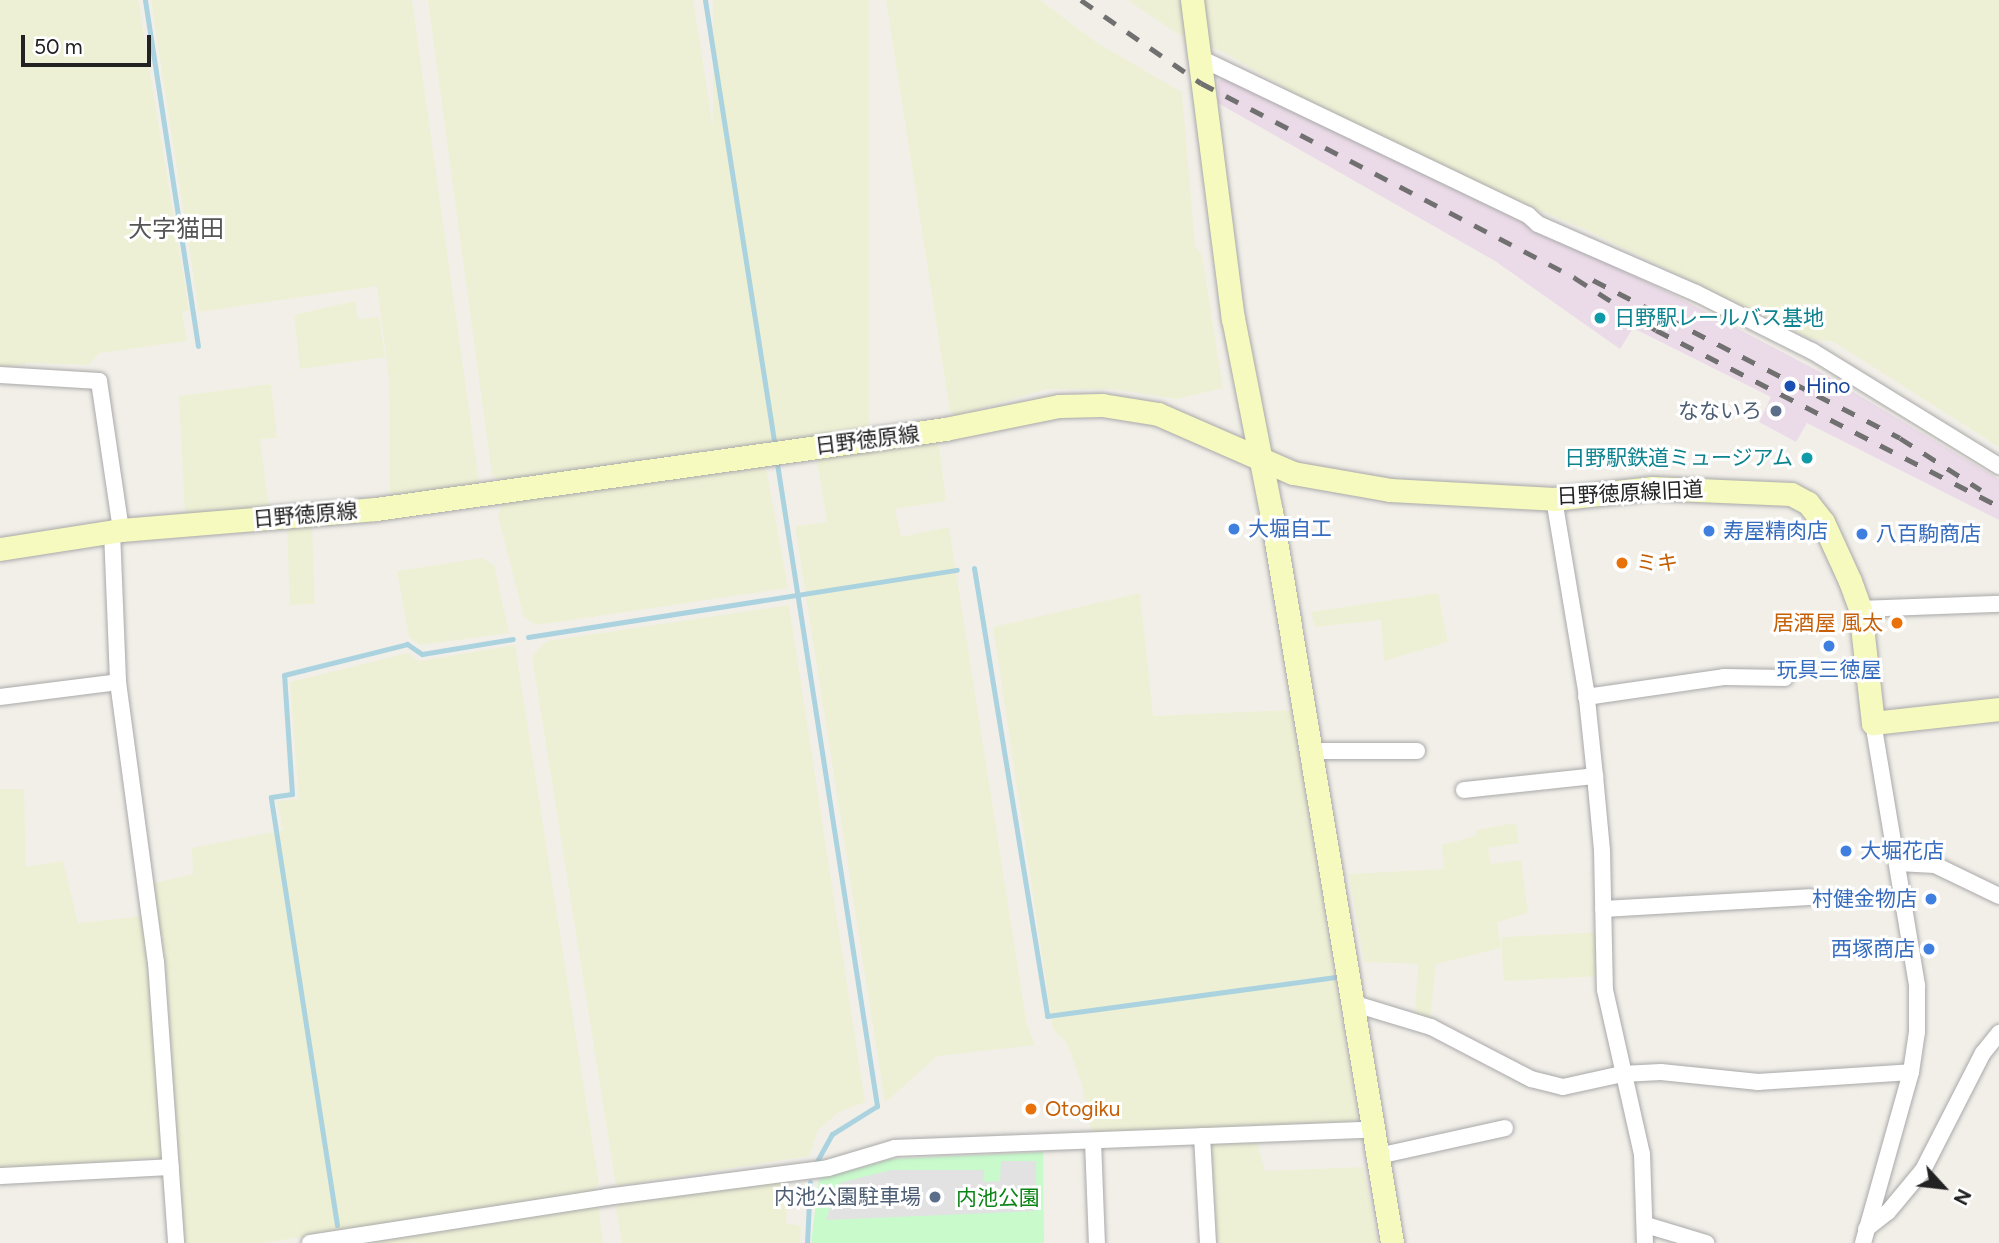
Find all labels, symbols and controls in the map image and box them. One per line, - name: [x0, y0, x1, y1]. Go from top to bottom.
- scale bar: [24, 21, 154, 65]
- text: 50 m: [34, 34, 83, 59]
- district label: 大字猫田: [128, 215, 224, 243]
- place label: 日野駅レールバス基地: [1614, 305, 1824, 331]
- marker: 日野駅レールバス基地: [1592, 310, 1608, 326]
- place label: Hino: [1806, 373, 1851, 399]
- marker: Hino: [1780, 376, 1800, 396]
- place label: なないろ: [1678, 398, 1762, 424]
- marker: なないろ: [1768, 403, 1784, 419]
- street label: 日野徳原線: [813, 421, 921, 459]
- place label: 日野駅鉄道ミュージアム: [1562, 445, 1793, 471]
- marker: 日野駅鉄道ミュージアム: [1799, 450, 1815, 466]
- street label: 日野徳原線旧道: [1556, 477, 1704, 509]
- street label: 日野徳原線: [252, 498, 358, 532]
- place label: 大堀自工: [1248, 516, 1332, 542]
- place label: 寿屋精肉店: [1723, 518, 1828, 544]
- marker: 大堀自工: [1226, 521, 1242, 537]
- place label: 八百駒商店: [1876, 521, 1981, 547]
- marker: 寿屋精肉店: [1701, 523, 1717, 539]
- marker: 八百駒商店: [1854, 526, 1870, 542]
- place label: ミキ: [1636, 550, 1678, 576]
- marker: ミキ: [1614, 555, 1630, 571]
- place label: 居酒屋 風太: [1773, 610, 1883, 636]
- marker: 居酒屋 風太: [1889, 615, 1905, 631]
- marker: 玩具三徳屋: [1821, 638, 1837, 654]
- place label: 玩具三徳屋: [1777, 657, 1881, 683]
- place label: 大堀花店: [1860, 838, 1944, 864]
- marker: 大堀花店: [1838, 843, 1854, 859]
- place label: 村健金物店: [1812, 886, 1917, 912]
- marker: 村健金物店: [1923, 891, 1939, 907]
- place label: 西塚商店: [1831, 936, 1915, 962]
- marker: 西塚商店: [1921, 941, 1937, 957]
- place label: Otogiku: [1045, 1096, 1120, 1122]
- marker: Otogiku: [1023, 1101, 1039, 1117]
- north arrow: [1908, 1152, 1978, 1222]
- place label: 内池公園駐車場: [774, 1184, 921, 1210]
- park label: 内池公園: [956, 1185, 1040, 1211]
- text: N: [1949, 1185, 1976, 1209]
- marker: 内池公園駐車場: [927, 1189, 943, 1205]

